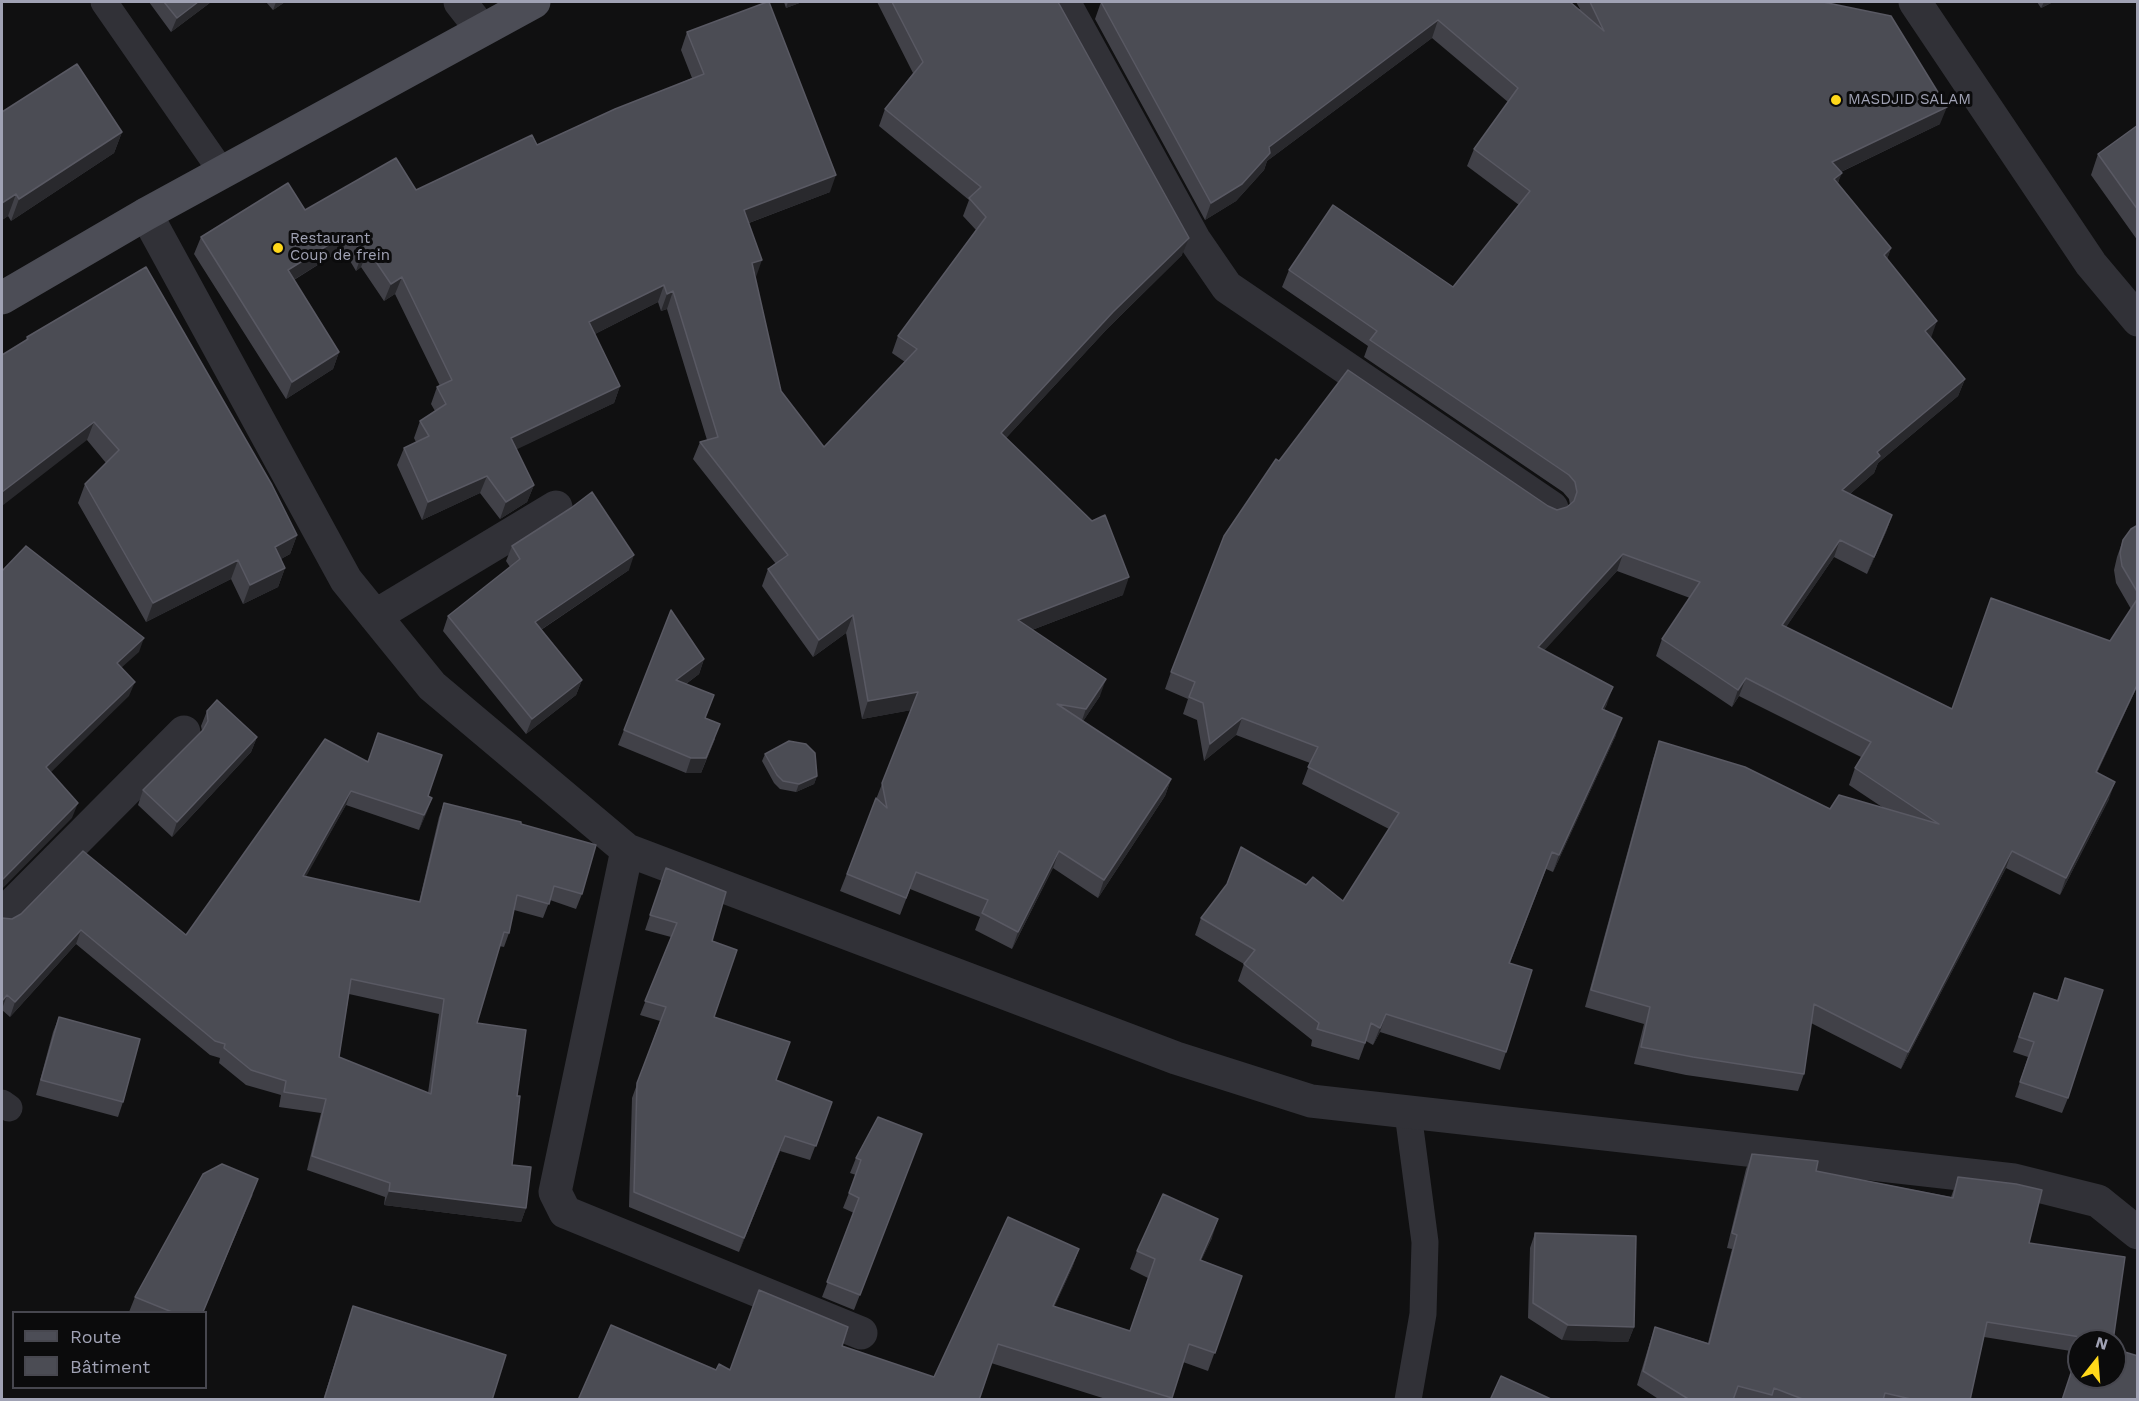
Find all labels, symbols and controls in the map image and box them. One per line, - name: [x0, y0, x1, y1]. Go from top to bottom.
- place label: MASDJID SALAM: [1848, 91, 1971, 109]
- marker: MASDJID SALAM: [1829, 93, 1843, 107]
- place label: Restaurant Coup de frein: [290, 230, 390, 265]
- marker: Restaurant Coup de frein: [271, 241, 285, 255]
- legend: [12, 1311, 207, 1389]
- text: Route: [70, 1326, 122, 1347]
- north arrow: [2067, 1329, 2127, 1389]
- text: N: [2093, 1332, 2110, 1354]
- text: Bâtiment: [70, 1356, 150, 1377]

